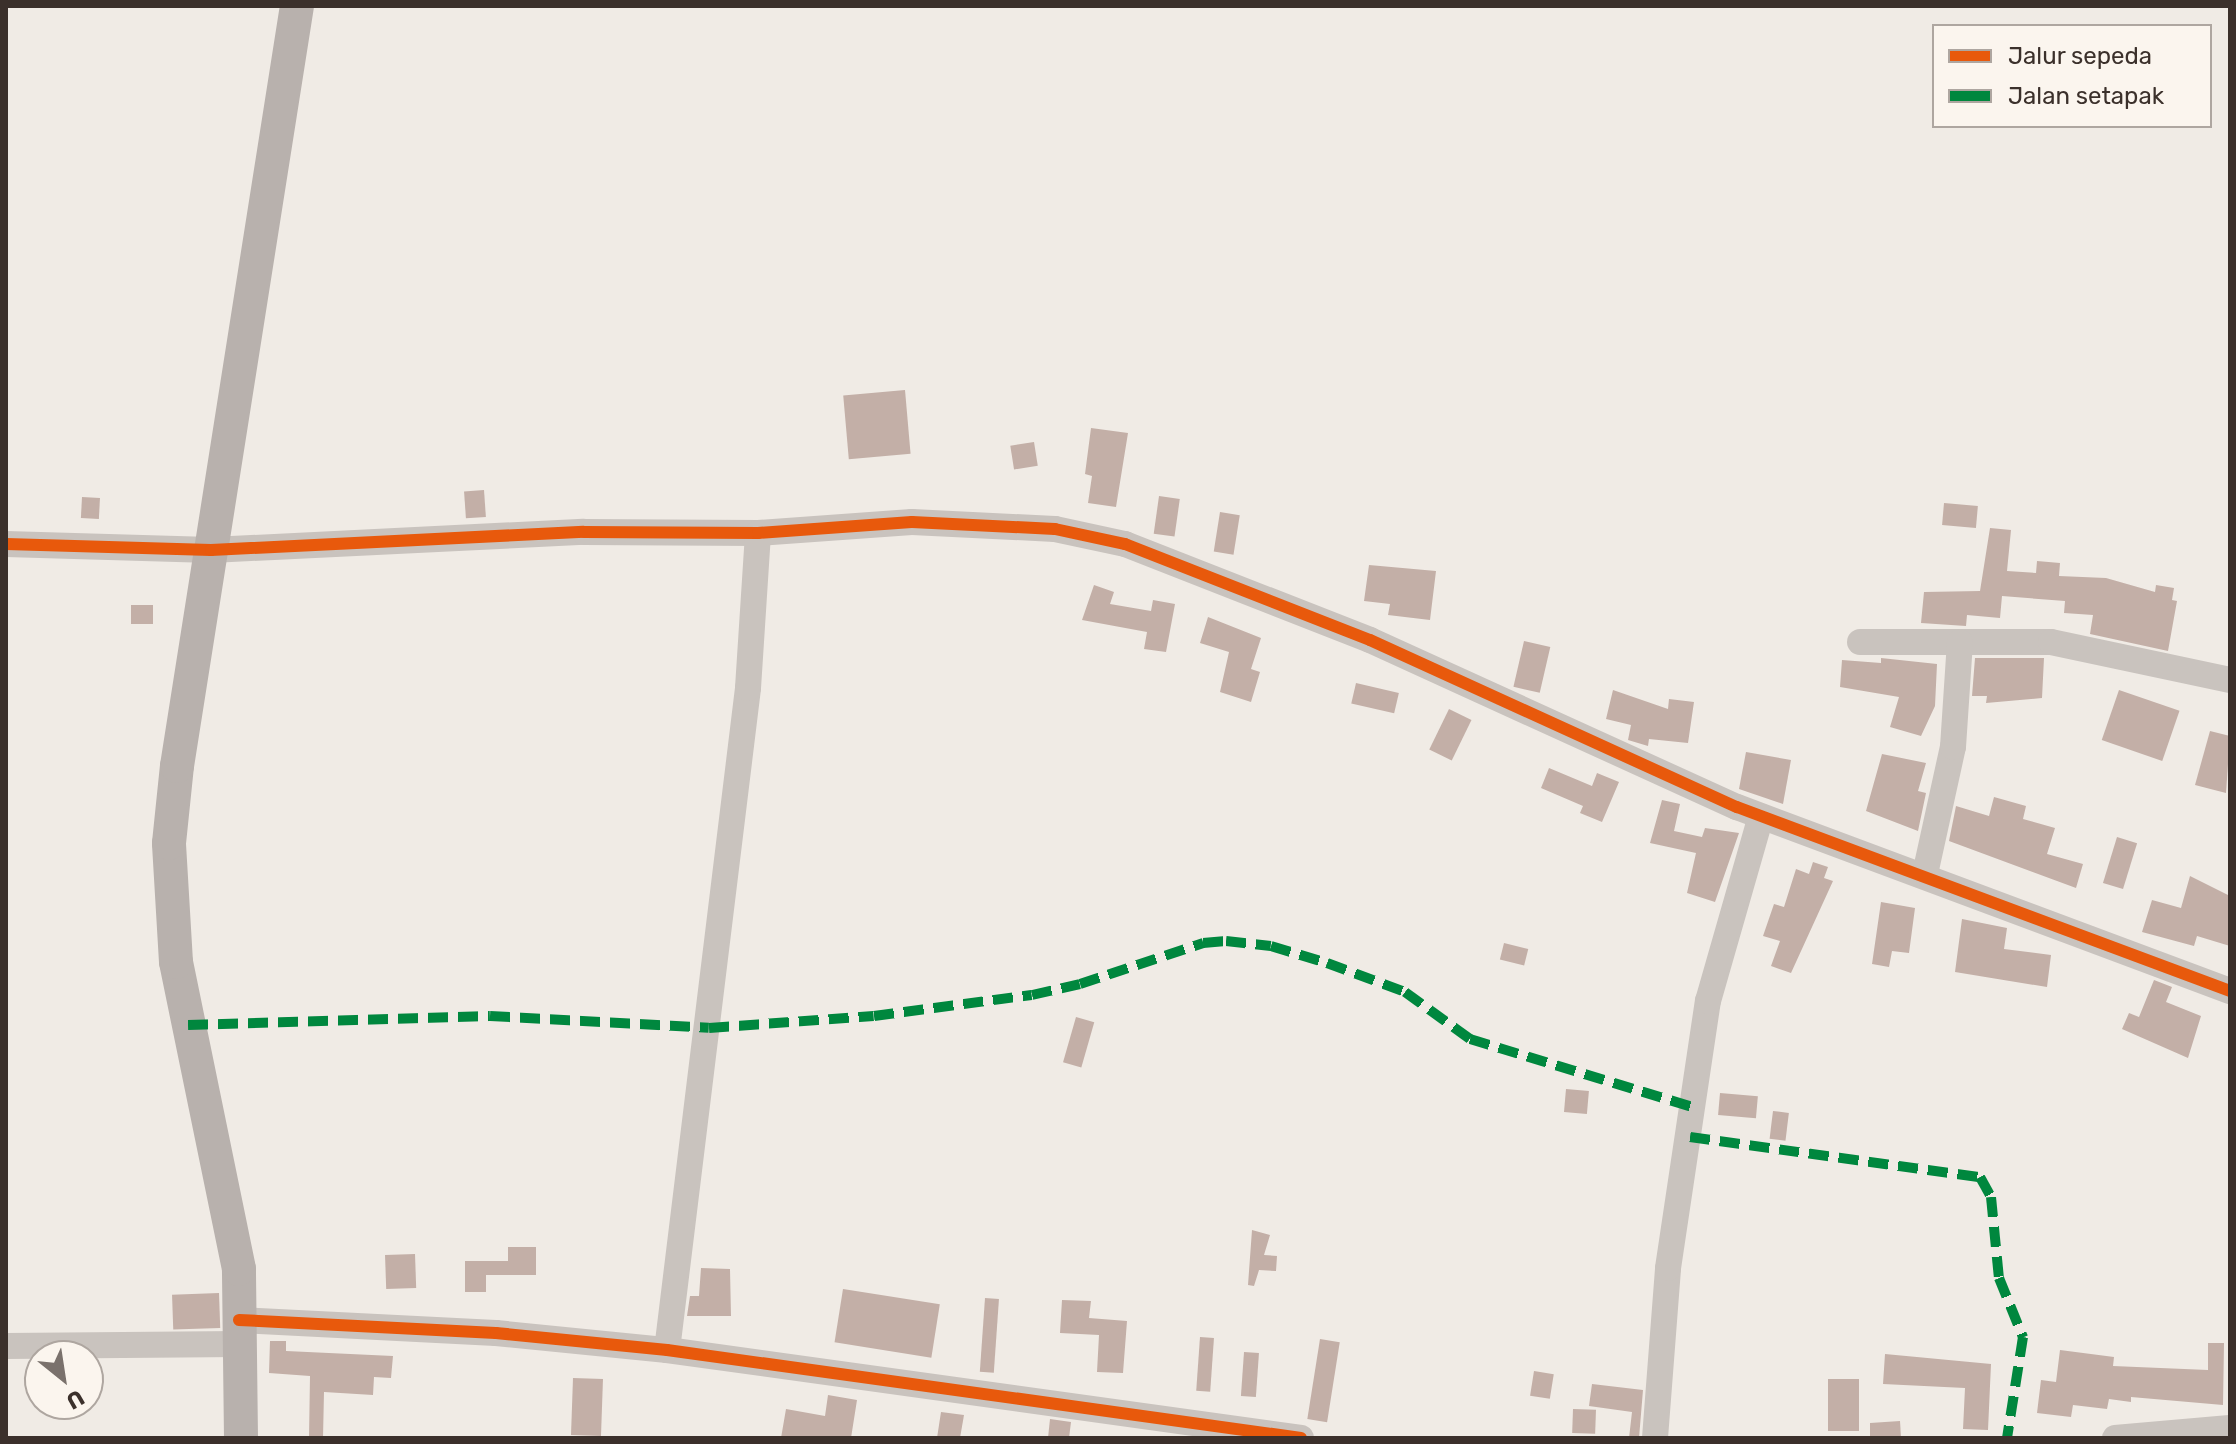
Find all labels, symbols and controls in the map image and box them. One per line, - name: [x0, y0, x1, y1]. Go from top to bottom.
- legend: [1932, 24, 2212, 128]
- text: Jalur sepeda: [2008, 42, 2152, 70]
- text: Jalan setapak: [2008, 82, 2164, 110]
- north arrow: [24, 1340, 104, 1420]
- text: U: [62, 1384, 89, 1415]

